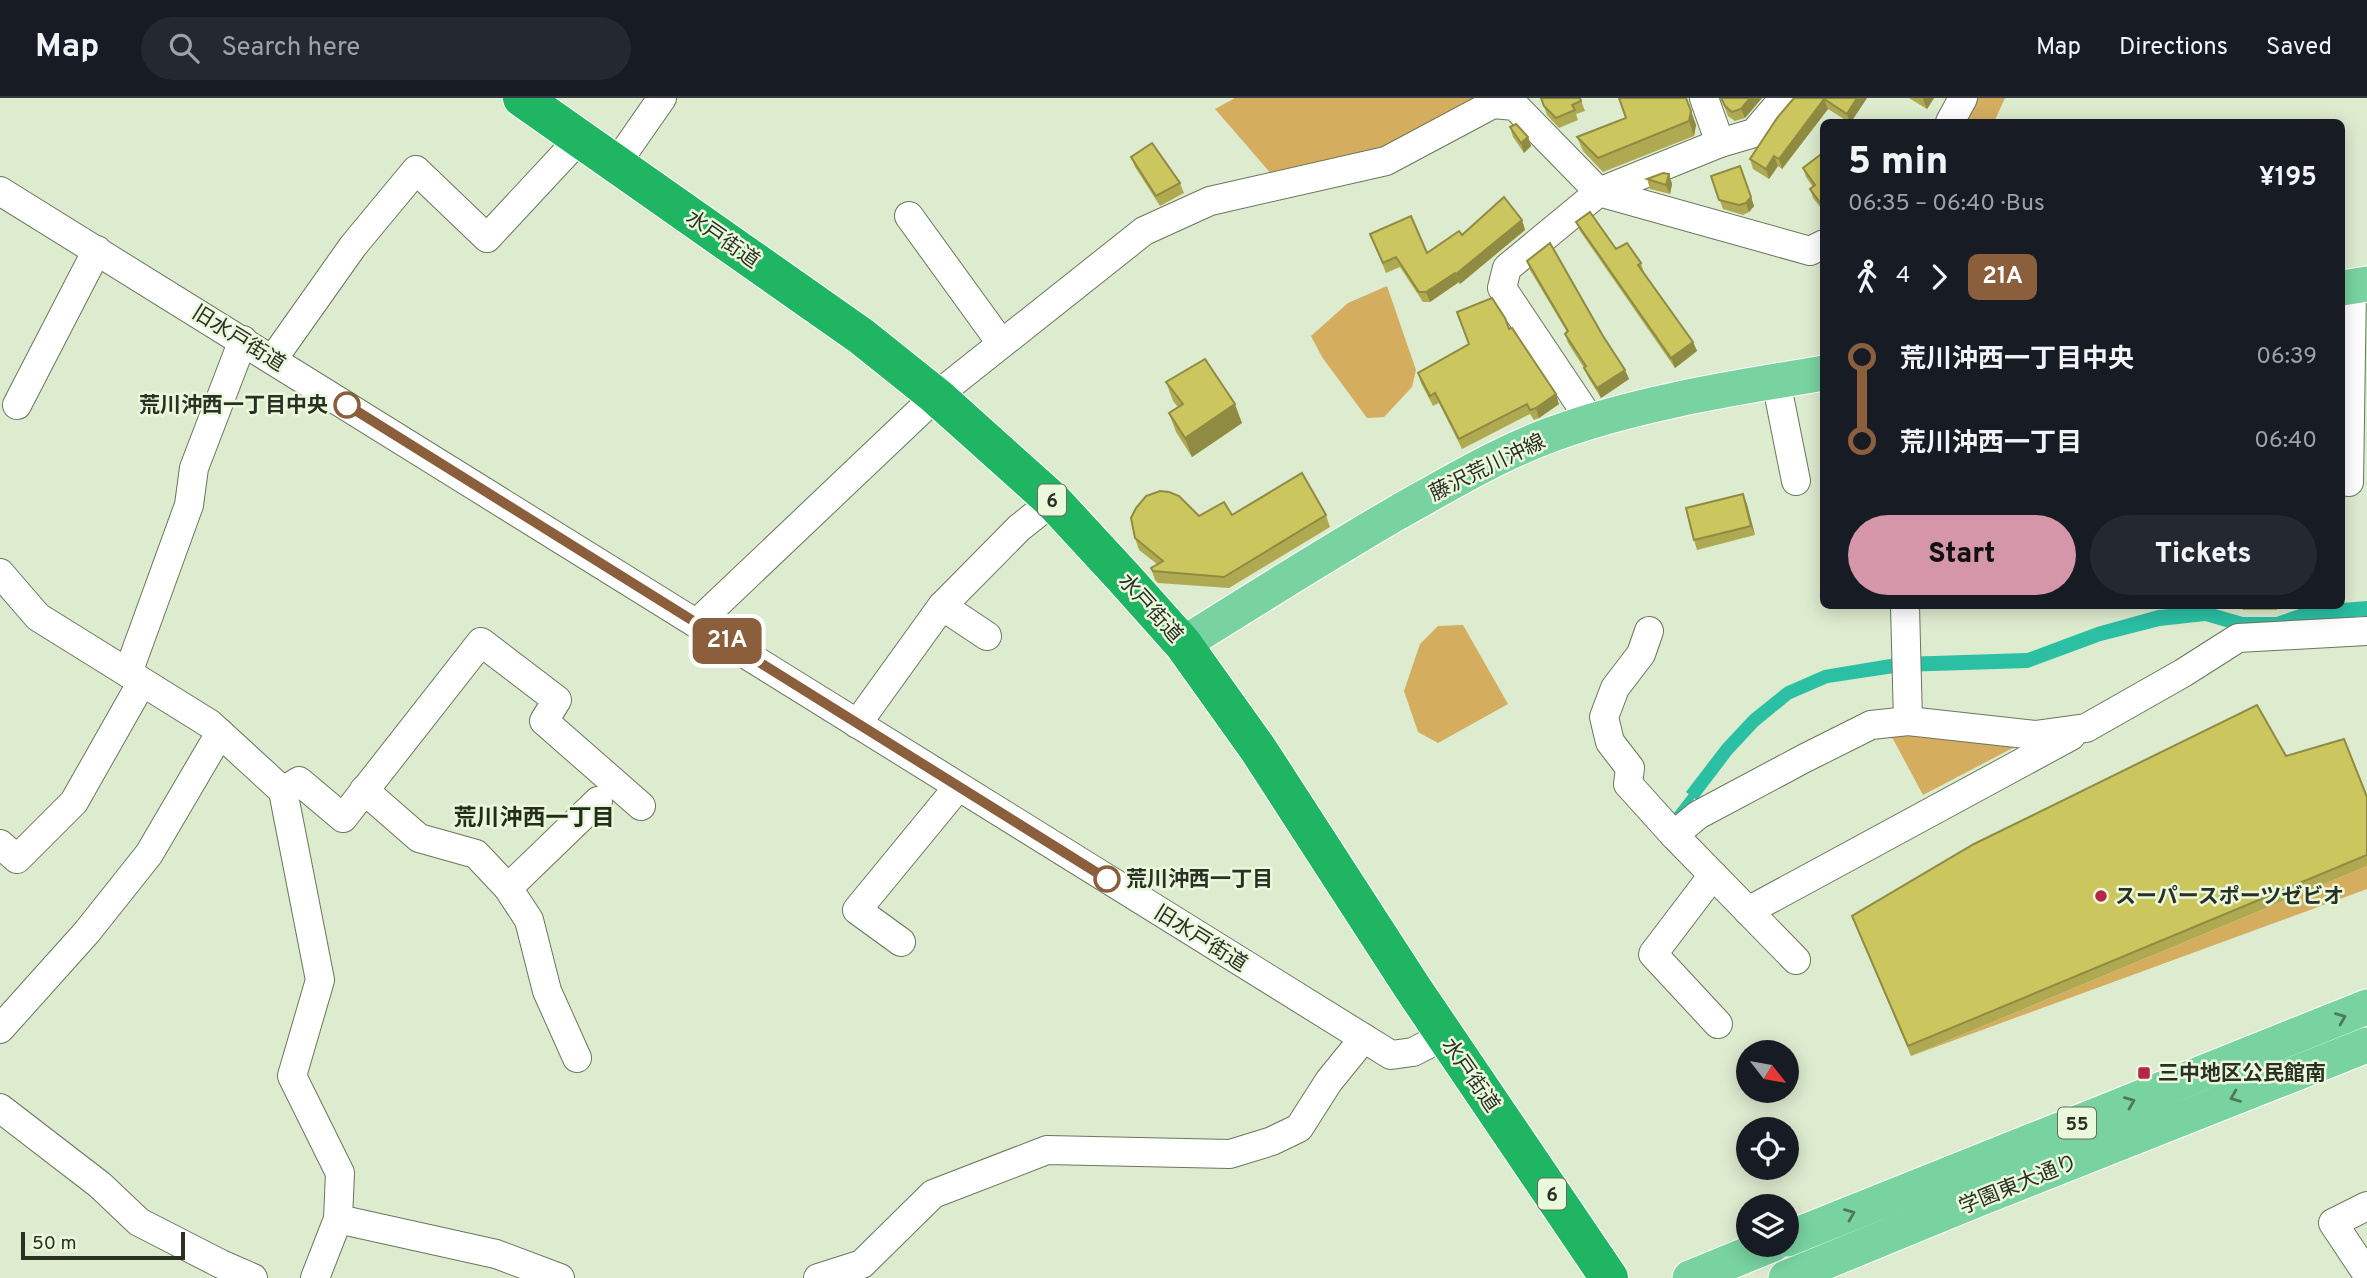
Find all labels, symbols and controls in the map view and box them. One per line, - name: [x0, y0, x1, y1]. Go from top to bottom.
- search box: [141, 17, 631, 80]
- text: Map: [35, 27, 99, 69]
- icon: search: [165, 29, 203, 67]
- text: Search here: [221, 32, 360, 65]
- text: Map: [2036, 33, 2081, 63]
- text: Directions: [2119, 33, 2228, 63]
- text: Saved: [2266, 33, 2332, 63]
- text: 5 min: [1848, 139, 1948, 188]
- text: ¥195: [2259, 162, 2317, 195]
- text: 06:35 – 06:40 · Bus: [1848, 190, 2045, 219]
- street label: 水戸街道: [680, 205, 764, 275]
- icon: walk: [1848, 258, 1886, 296]
- icon: forward: [1920, 258, 1958, 296]
- text: 4: [1896, 262, 1910, 291]
- text: 21A: [1982, 262, 2023, 292]
- street label: 旧水戸街道: [187, 300, 290, 379]
- text: 06:39: [2256, 343, 2317, 372]
- text: 荒川沖西一丁目中央: [1900, 344, 2134, 377]
- marker: 荒川沖西一丁目中央: [334, 392, 360, 418]
- place label: 荒川沖西一丁目中央: [139, 393, 328, 420]
- text: 06:40: [2254, 427, 2317, 456]
- text: 荒川沖西一丁目: [1900, 428, 2082, 461]
- street label: 藤沢荒川沖線: [1425, 429, 1550, 508]
- road number: 6: [1038, 484, 1066, 516]
- button: Start: [1848, 515, 2076, 595]
- button: Tickets: [2090, 515, 2317, 595]
- street label: 水戸街道: [1112, 569, 1188, 649]
- line badge: 21A: [687, 618, 767, 664]
- text: 21A: [707, 626, 747, 656]
- district label: 荒川沖西一丁目: [454, 805, 615, 834]
- marker: 荒川沖西一丁目: [1094, 866, 1120, 892]
- place label: 荒川沖西一丁目: [1126, 867, 1273, 894]
- place label: スーパースポーツゼビオ: [2115, 884, 2344, 911]
- marker: スーパースポーツゼビオ: [2093, 888, 2109, 904]
- street label: 旧水戸街道: [1149, 900, 1252, 979]
- one-way arrow: [2334, 1012, 2346, 1026]
- street label: 水戸街道: [1435, 1034, 1505, 1118]
- north arrow: [1736, 1040, 1799, 1102]
- map controls: [1736, 1040, 1799, 1257]
- place label: 三中地区公民館南: [2158, 1061, 2326, 1088]
- marker: 三中地区公民館南: [2136, 1065, 2152, 1081]
- one-way arrow: [2230, 1089, 2242, 1103]
- one-way arrow: [2123, 1096, 2135, 1110]
- road number: 55: [2058, 1107, 2096, 1138]
- button: locate: [1736, 1117, 1799, 1180]
- street label: 学園東大通り: [1955, 1149, 2082, 1222]
- road number: 6: [1538, 1178, 1566, 1210]
- button: layers: [1736, 1194, 1799, 1257]
- one-way arrow: [1844, 1208, 1856, 1222]
- scale bar: [21, 1229, 186, 1261]
- text: 50 m: [32, 1232, 77, 1256]

